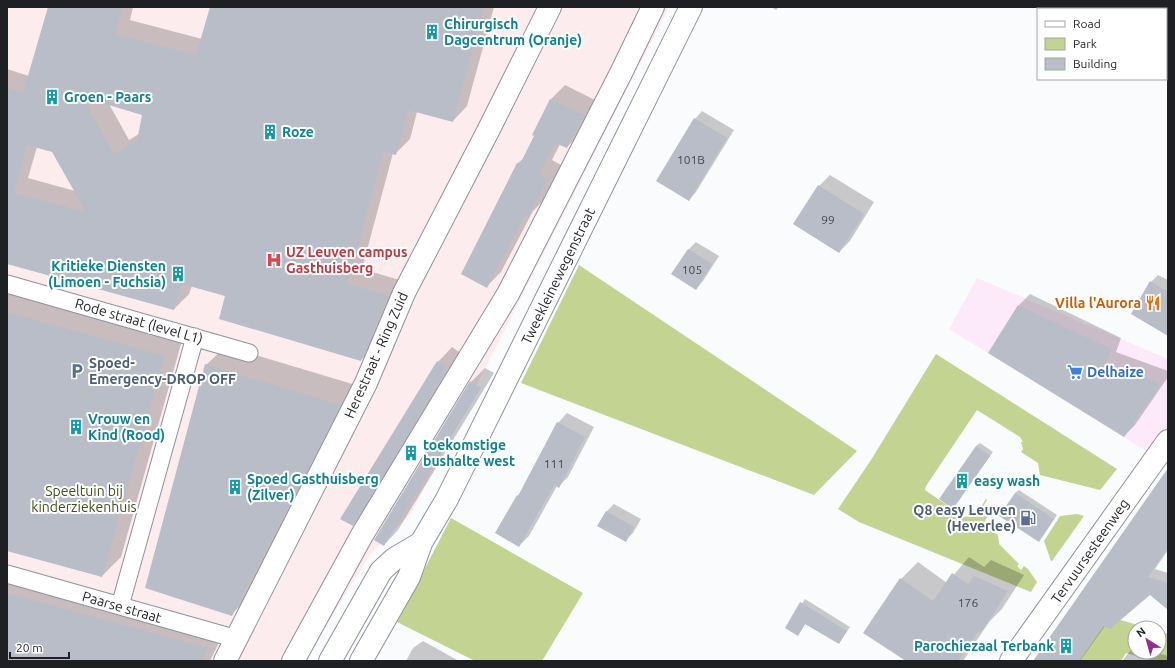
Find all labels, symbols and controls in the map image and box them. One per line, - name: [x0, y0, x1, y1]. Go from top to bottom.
- legend: [1037, 8, 1167, 80]
- place label: Chirurgisch Dagcentrum (Oranje): [444, 16, 582, 48]
- text: Road: [1073, 17, 1101, 30]
- building icon: Chirurgisch Dagcentrum (Oranje): [423, 23, 441, 41]
- text: Park: [1073, 37, 1097, 50]
- text: Building: [1073, 57, 1117, 70]
- building icon: Groen - Paars: [43, 88, 61, 106]
- place label: Groen - Paars: [64, 89, 152, 105]
- building icon: Roze: [261, 123, 279, 141]
- place label: Roze: [282, 124, 314, 140]
- house number: 101B: [677, 153, 705, 166]
- street label: Tweekleinewegenstraat: [518, 205, 598, 347]
- house number: 99: [821, 213, 835, 226]
- place label: UZ Leuven campus Gasthuisberg: [286, 244, 408, 276]
- hospital icon: UZ Leuven campus Gasthuisberg: [265, 251, 283, 269]
- place label: Kritieke Diensten (Limoen - Fuchsia): [48, 258, 166, 290]
- house number: 105: [682, 263, 702, 276]
- building icon: Kritieke Diensten (Limoen - Fuchsia): [169, 265, 187, 283]
- street label: Herestraat - Ring Zuid: [341, 289, 411, 421]
- restaurant icon: Villa l'Aurora: [1144, 294, 1162, 312]
- street label: Rode straat (level L1): [73, 295, 205, 347]
- place label: Villa l'Aurora: [1055, 295, 1141, 311]
- place label: Spoed- Emergency-DROP OFF: [89, 355, 236, 387]
- parking icon: Spoed- Emergency-DROP OFF: [68, 362, 86, 380]
- supermarket icon: Delhaize: [1066, 363, 1084, 381]
- place label: Delhaize: [1087, 364, 1144, 380]
- place label: Vrouw en Kind (Rood): [88, 411, 165, 443]
- building icon: Vrouw en Kind (Rood): [67, 418, 85, 436]
- place label: toekomstige bushalte west: [423, 437, 515, 469]
- building icon: toekomstige bushalte west: [402, 444, 420, 462]
- house number: 111: [544, 457, 564, 470]
- place label: Spoed Gasthuisberg (Zilver): [247, 471, 379, 503]
- building icon: easy wash: [953, 472, 971, 490]
- place label: easy wash: [974, 473, 1040, 489]
- building icon: Spoed Gasthuisberg (Zilver): [226, 478, 244, 496]
- park label: Speeltuin bij kinderziekenhuis: [31, 483, 137, 515]
- street label: Tervuursesteenweg: [1048, 496, 1132, 606]
- place label: Q8 easy Leuven (Heverlee): [913, 502, 1016, 534]
- fuel station icon: Q8 easy Leuven (Heverlee): [1019, 509, 1037, 527]
- street label: Paarse straat: [81, 588, 164, 626]
- house number: 176: [958, 596, 978, 609]
- north arrow: [1127, 620, 1167, 660]
- text: N: [1134, 625, 1148, 639]
- scale bar: [10, 634, 69, 660]
- building icon: Parochiezaal Terbank: [1057, 637, 1075, 655]
- place label: Parochiezaal Terbank: [914, 638, 1054, 654]
- text: 20 m: [16, 641, 43, 654]

